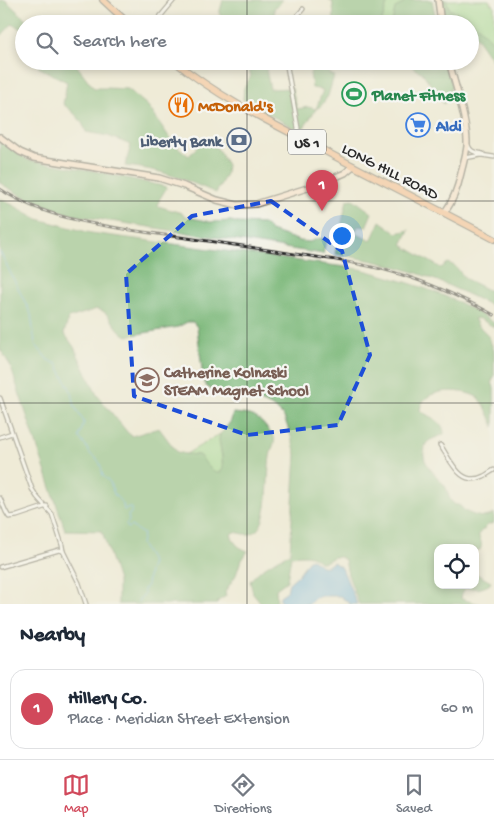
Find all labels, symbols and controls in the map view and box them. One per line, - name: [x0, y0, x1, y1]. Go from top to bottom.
- search box: [15, 15, 479, 70]
- icon: search: [33, 29, 61, 57]
- text: Search here: [73, 31, 167, 54]
- sports icon: Planet Fitness: [341, 81, 367, 107]
- place label: Planet Fitness: [371, 88, 466, 107]
- restaurant icon: McDonald's: [168, 92, 194, 118]
- place label: McDonald's: [198, 99, 274, 118]
- supermarket icon: Aldi: [405, 112, 431, 138]
- place label: Aldi: [435, 119, 462, 138]
- bank icon: Liberty Bank: [226, 127, 252, 153]
- road number: US 1: [288, 130, 326, 154]
- place label: Liberty Bank: [140, 134, 224, 153]
- street label: LONG HILL ROAD: [338, 141, 442, 206]
- pin: 1: [306, 170, 338, 211]
- your location: [329, 223, 355, 249]
- place label: Catherine Kolnaski STEAM Magnet School: [163, 365, 309, 402]
- school or university icon: Catherine Kolnaski STEAM Magnet School: [134, 367, 160, 393]
- map controls: [434, 544, 479, 589]
- button: locate: [434, 544, 479, 589]
- text: Nearby: [20, 624, 85, 649]
- text: Hillery Co.: [68, 688, 148, 711]
- text: 1: [34, 700, 40, 719]
- text: 60 m: [441, 700, 473, 719]
- text: Place · Meridian Street Extension: [68, 711, 290, 730]
- tab: Map: [62, 771, 90, 818]
- tab: Directions: [215, 771, 272, 818]
- tab: Saved: [396, 771, 432, 818]

